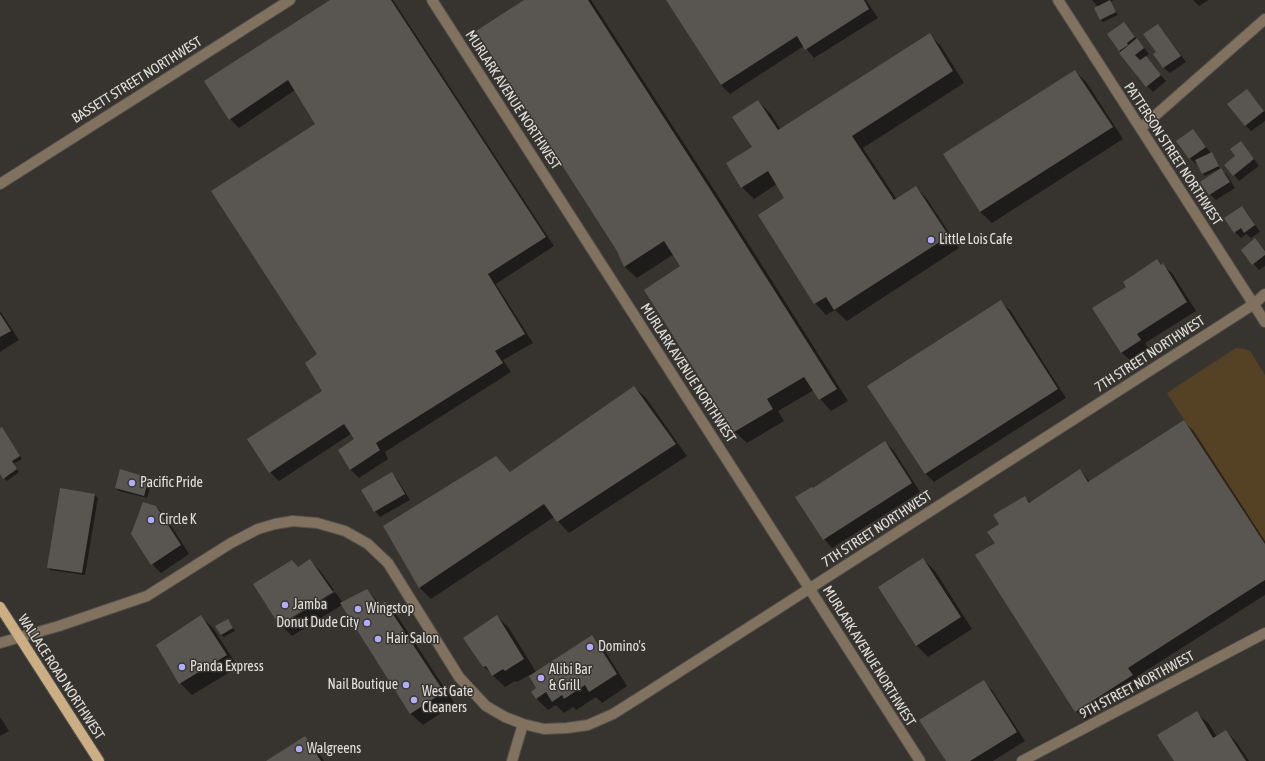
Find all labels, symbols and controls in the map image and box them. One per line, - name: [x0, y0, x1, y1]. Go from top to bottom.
- street label: MURLARK AVENUE NORTHWEST: [462, 27, 564, 173]
- street label: BASSETT STREET NORTHWEST: [69, 33, 205, 127]
- street label: PATTERSON STREET NORTHWEST: [1120, 79, 1226, 229]
- place label: Little Lois Cafe: [939, 232, 1013, 248]
- marker: Little Lois Cafe: [926, 235, 936, 245]
- street label: MURLARK AVENUE NORTHWEST: [637, 300, 739, 446]
- street label: 7TH STREET NORTHWEST: [1092, 312, 1208, 396]
- place label: Pacific Pride: [140, 475, 203, 491]
- marker: Pacific Pride: [127, 478, 137, 488]
- street label: 7TH STREET NORTHWEST: [819, 487, 935, 571]
- place label: Circle K: [159, 512, 197, 528]
- marker: Circle K: [146, 515, 156, 525]
- street label: MURLARK AVENUE NORTHWEST: [819, 583, 919, 729]
- place label: Jamba: [293, 597, 327, 613]
- marker: Jamba: [280, 600, 290, 610]
- place label: Wingstop: [366, 601, 414, 617]
- marker: Wingstop: [353, 604, 363, 614]
- street label: WALLACE ROAD NORTHWEST: [14, 611, 108, 743]
- place label: Donut Dude City: [276, 615, 359, 631]
- marker: Donut Dude City: [362, 618, 372, 628]
- place label: Hair Salon: [386, 631, 439, 647]
- marker: Hair Salon: [373, 634, 383, 644]
- place label: Domino's: [598, 639, 646, 655]
- marker: Domino's: [585, 642, 595, 652]
- street label: 9TH STREET NORTHWEST: [1077, 648, 1197, 722]
- place label: Panda Express: [190, 659, 264, 675]
- marker: Panda Express: [177, 662, 187, 672]
- place label: Alibi Bar & Grill: [549, 662, 592, 694]
- marker: Alibi Bar & Grill: [536, 673, 546, 683]
- place label: Nail Boutique: [327, 677, 398, 693]
- marker: Nail Boutique: [401, 680, 411, 690]
- place label: West Gate Cleaners: [422, 684, 473, 716]
- marker: West Gate Cleaners: [409, 695, 419, 705]
- place label: Walgreens: [307, 741, 361, 757]
- marker: Walgreens: [294, 744, 304, 754]

